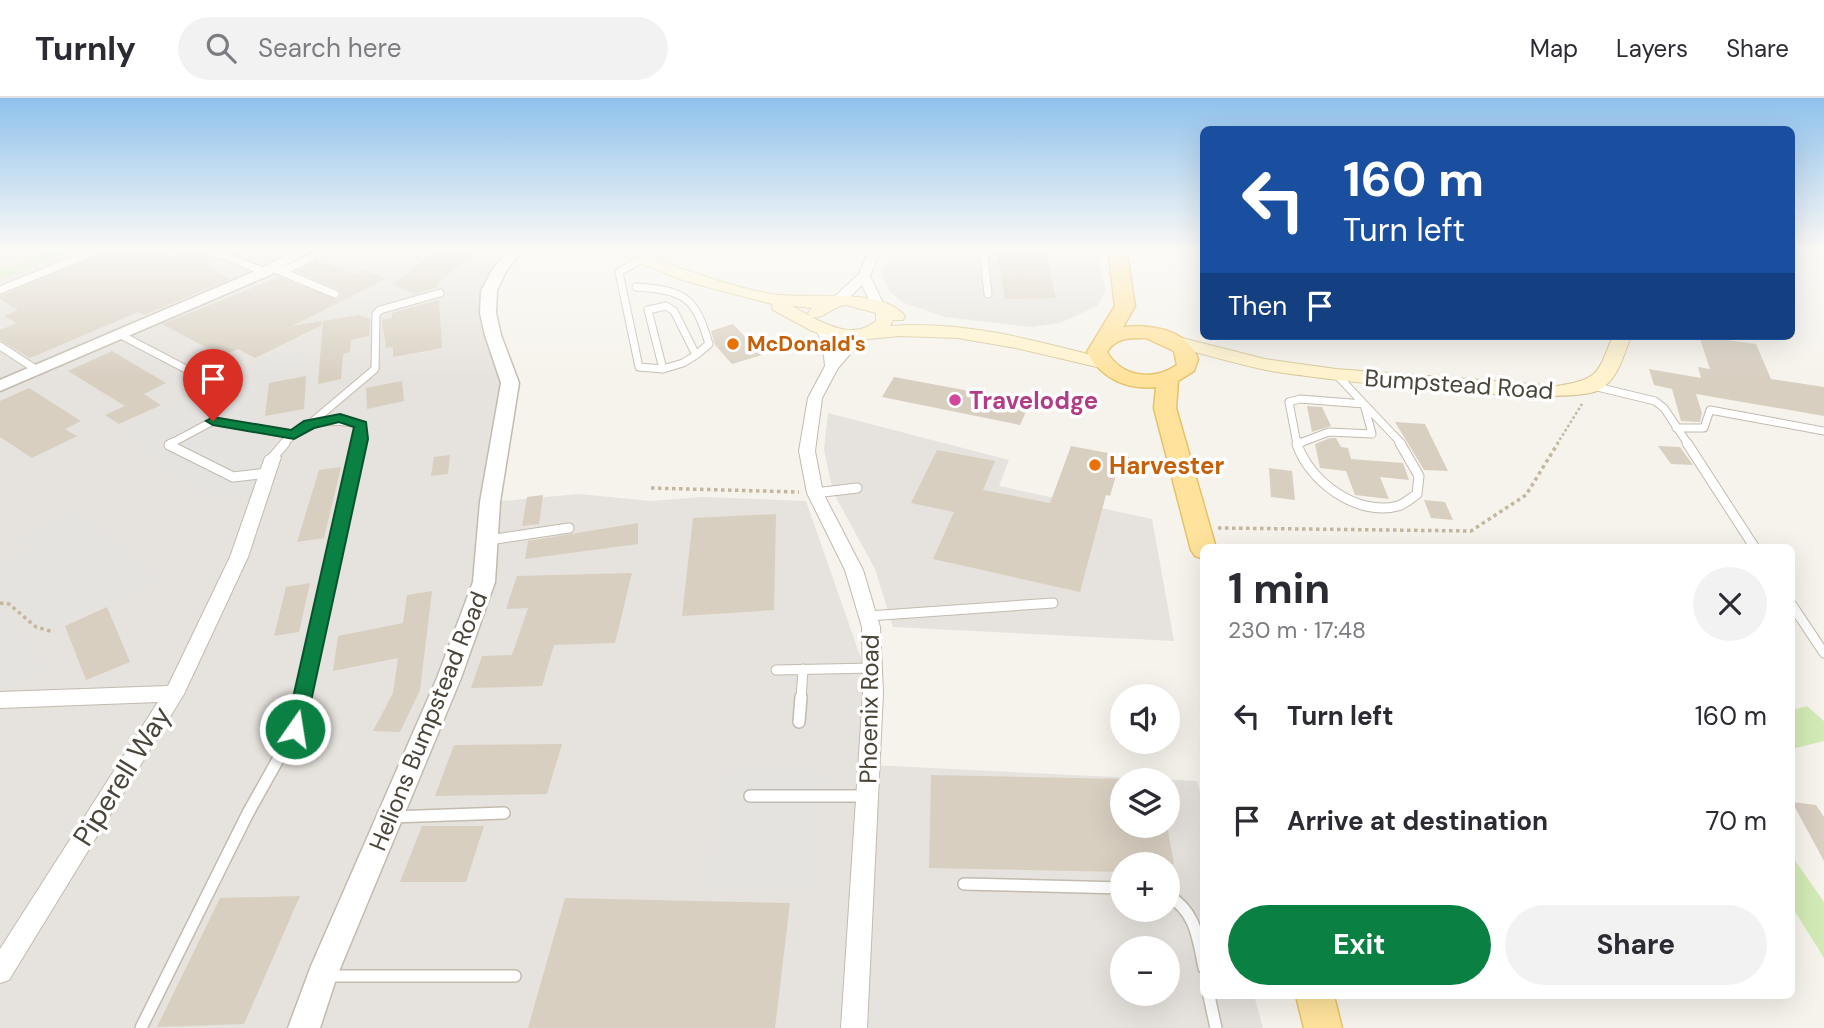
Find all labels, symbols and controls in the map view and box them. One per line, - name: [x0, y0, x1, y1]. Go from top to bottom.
- search box: [178, 17, 668, 80]
- text: Turnly: [35, 27, 136, 70]
- icon: search: [202, 29, 240, 67]
- text: Search here: [258, 31, 401, 65]
- text: Map: [1530, 33, 1578, 64]
- text: Layers: [1616, 33, 1688, 64]
- text: Share: [1726, 33, 1789, 64]
- text: 160 m: [1343, 147, 1484, 211]
- icon: left: [1228, 154, 1319, 245]
- text: Turn left: [1343, 209, 1465, 251]
- icon: arrive: [1301, 287, 1339, 325]
- text: Then: [1228, 289, 1287, 323]
- place label: McDonald's: [747, 330, 866, 358]
- marker: McDonald's: [725, 336, 741, 352]
- pin: [183, 349, 243, 421]
- icon: arrive: [194, 360, 232, 398]
- street label: Bumpstead Road: [1364, 362, 1554, 406]
- place label: Travelodge: [969, 385, 1098, 416]
- marker: Travelodge: [947, 392, 963, 408]
- place label: Harvester: [1109, 450, 1224, 481]
- marker: Harvester: [1087, 457, 1103, 473]
- text: 1 min: [1228, 561, 1330, 616]
- button: close: [1693, 567, 1767, 641]
- street label: Helions Bumpstead Road: [362, 587, 494, 855]
- text: 230 m · 17:48: [1228, 615, 1366, 645]
- street label: Phoenix Road: [852, 634, 886, 784]
- map controls: [1110, 684, 1180, 1006]
- button: sound: [1110, 684, 1180, 754]
- position arrow: [258, 692, 332, 766]
- icon: left: [1228, 697, 1266, 735]
- street label: Piperell Way: [64, 699, 180, 853]
- text: Turn left: [1287, 699, 1394, 733]
- text: 160 m: [1695, 699, 1767, 733]
- button: layers: [1110, 768, 1180, 838]
- icon: arrive: [1228, 802, 1266, 840]
- text: Arrive at destination: [1287, 804, 1548, 838]
- text: 70 m: [1706, 804, 1767, 838]
- button: +: [1110, 852, 1180, 922]
- button: Exit: [1228, 905, 1491, 985]
- button: Share: [1505, 905, 1767, 985]
- button: −: [1110, 936, 1180, 1006]

